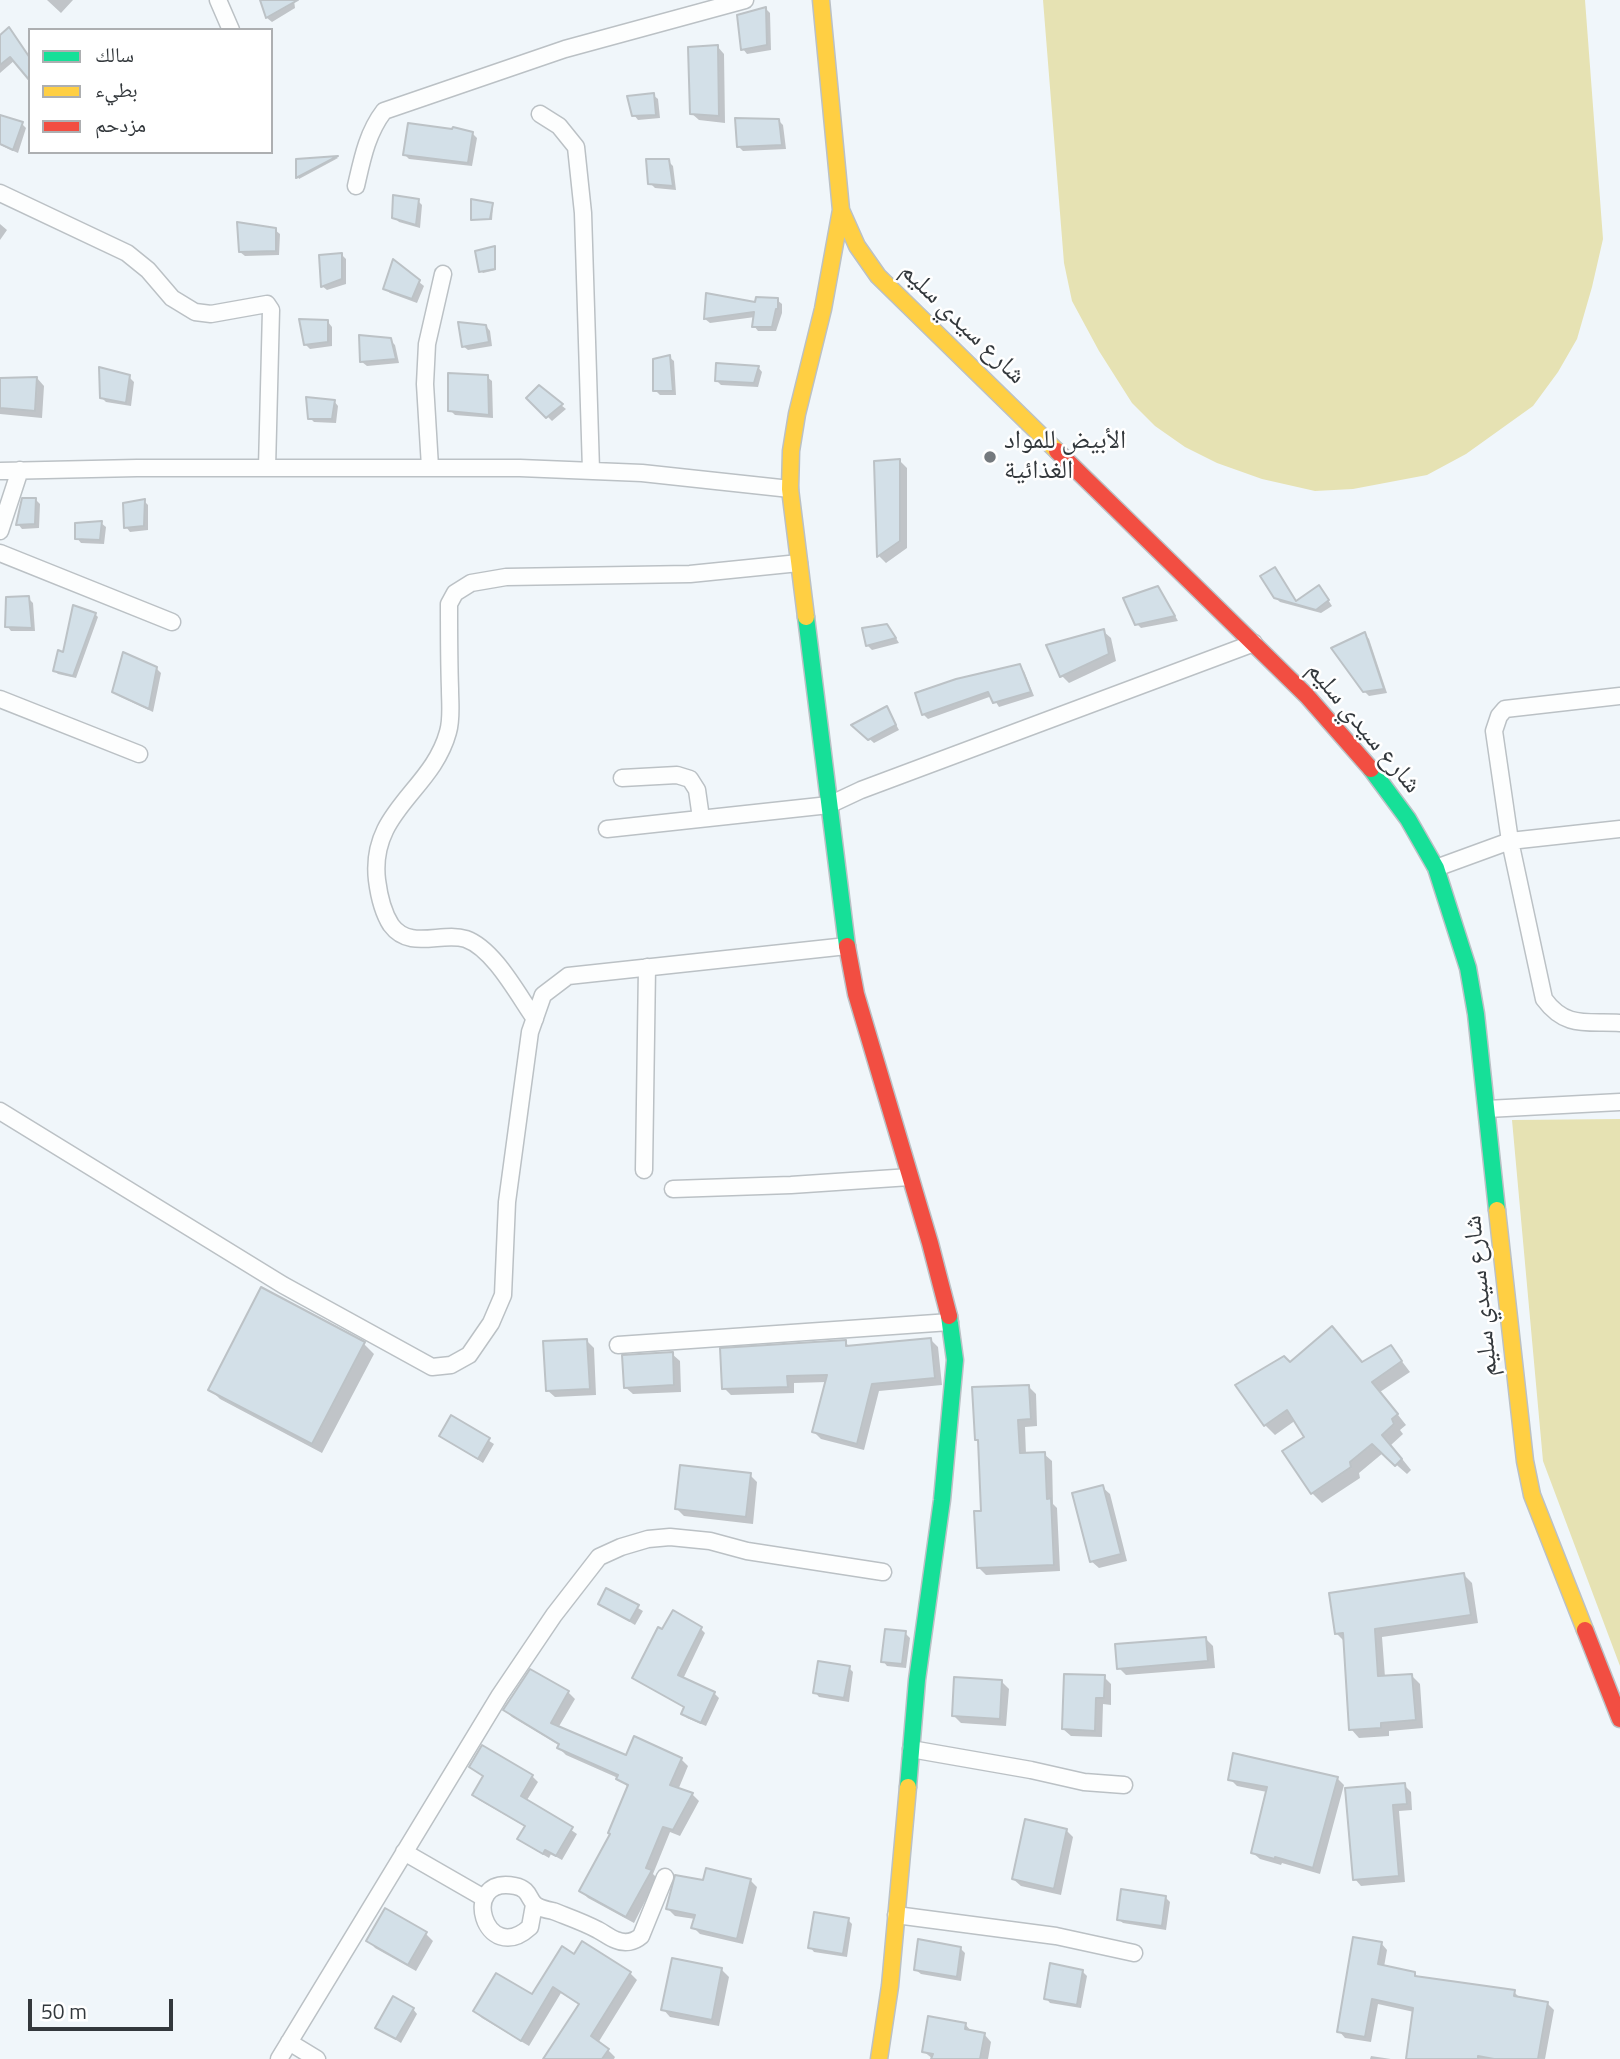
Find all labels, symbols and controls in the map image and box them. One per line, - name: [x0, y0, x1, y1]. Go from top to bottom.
- legend: [28, 28, 273, 154]
- text: سالك: [95, 38, 134, 70]
- text: بطيء: [95, 73, 138, 105]
- text: مزدحم: [95, 108, 146, 140]
- street label: شارع سيدي سليم: [893, 256, 1031, 392]
- place label: الأبيض للمواد الغذائية: [1004, 426, 1126, 488]
- marker: الأبيض للمواد الغذائية: [982, 449, 998, 465]
- street label: شارع سيدي سليم: [1299, 656, 1427, 800]
- street label: شارع سيدي سليم: [1458, 1214, 1506, 1378]
- scale bar: [32, 1986, 177, 2030]
- text: 50 m: [41, 1995, 87, 2027]

